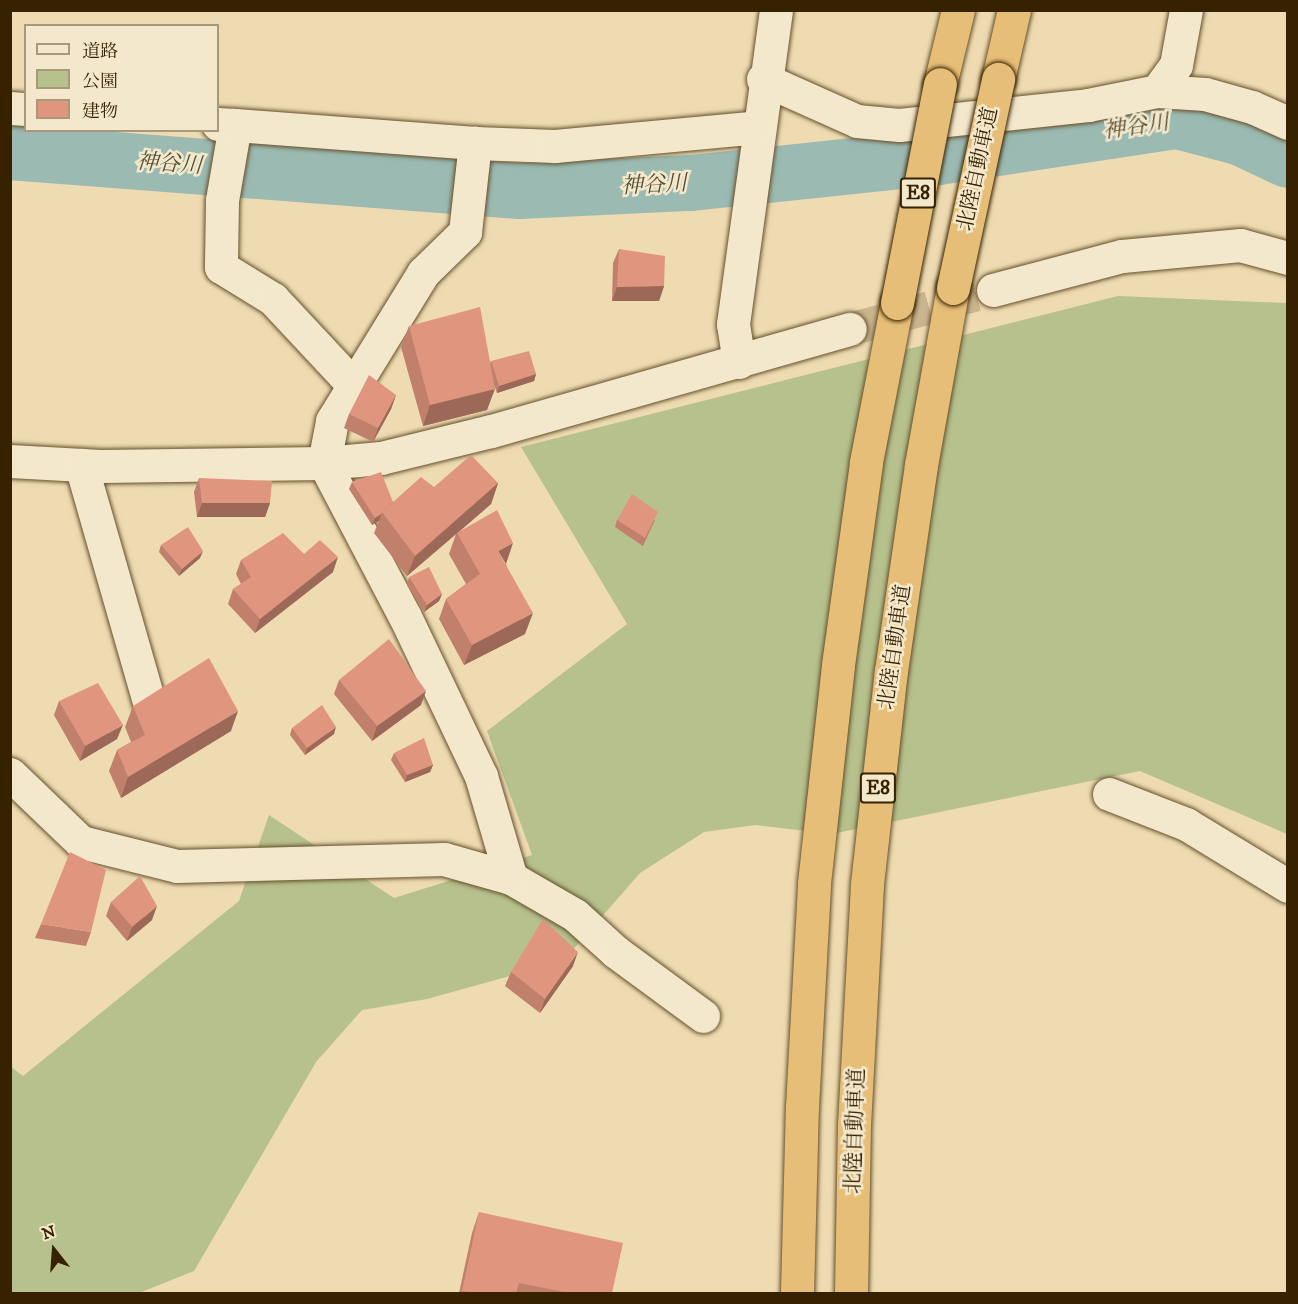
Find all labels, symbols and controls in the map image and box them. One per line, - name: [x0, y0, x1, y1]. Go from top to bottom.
- legend: [24, 24, 219, 132]
- text: 道路: [82, 41, 118, 63]
- text: 公園: [82, 71, 118, 93]
- text: 建物: [82, 101, 118, 123]
- street label: 北陸自動車道: [953, 105, 1003, 233]
- water label: 神谷川: [1101, 109, 1171, 145]
- water label: 神谷川: [135, 149, 203, 179]
- water label: 神谷川: [620, 170, 688, 200]
- road number: E8: [898, 176, 938, 210]
- street label: 北陸自動車道: [874, 583, 916, 711]
- road number: E8: [858, 771, 898, 805]
- street label: 北陸自動車道: [840, 1068, 870, 1194]
- north arrow: [24, 1220, 84, 1280]
- text: N: [40, 1221, 58, 1244]

